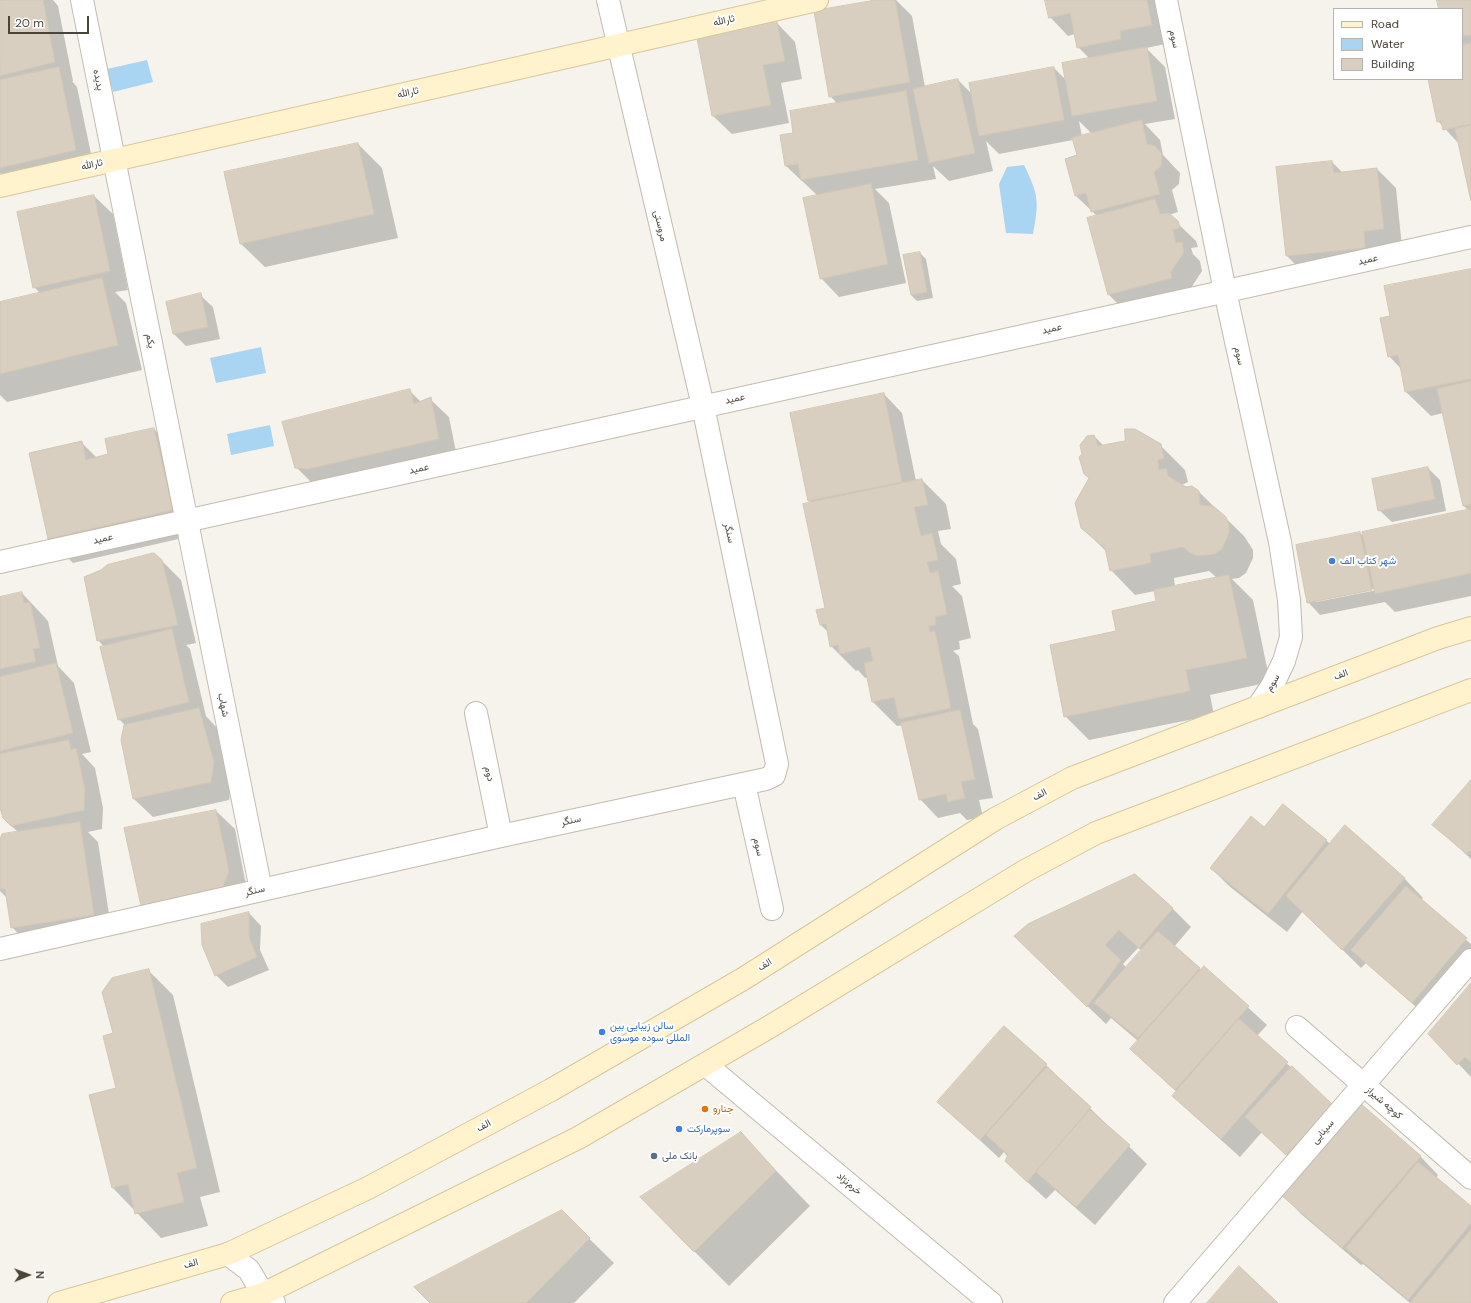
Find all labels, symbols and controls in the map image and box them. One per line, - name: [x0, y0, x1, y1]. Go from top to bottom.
- scale bar: [10, 8, 91, 34]
- legend: [1333, 8, 1463, 80]
- street label: ثارالله: [712, 13, 736, 29]
- text: 20 m: [15, 15, 44, 31]
- text: Road: [1371, 16, 1399, 32]
- street label: سوم: [1166, 29, 1182, 49]
- text: Water: [1371, 36, 1404, 52]
- text: Building: [1371, 56, 1415, 72]
- street label: پدیده: [90, 68, 106, 92]
- street label: ثارالله: [396, 85, 420, 101]
- street label: ثارالله: [80, 157, 104, 173]
- street label: مروستی: [651, 209, 669, 243]
- street label: عمید: [1357, 252, 1379, 268]
- street label: عمید: [1041, 321, 1063, 337]
- street label: یکم: [143, 333, 157, 349]
- street label: سوم: [1231, 346, 1247, 366]
- street label: عمید: [724, 391, 746, 407]
- street label: عمید: [408, 461, 430, 477]
- street label: سنگر: [721, 522, 737, 544]
- street label: عمید: [92, 531, 114, 547]
- place label: شهر کتاب الف: [1340, 555, 1396, 567]
- marker: شهر کتاب الف: [1327, 556, 1337, 566]
- street label: الف: [1332, 667, 1350, 683]
- street label: سوم: [1263, 672, 1283, 694]
- street label: شهاب: [215, 692, 231, 718]
- street label: دوم: [482, 765, 496, 783]
- street label: الف: [1031, 786, 1049, 804]
- street label: سنگر: [560, 813, 582, 829]
- street label: سوم: [750, 837, 766, 857]
- street label: سنگر: [244, 883, 266, 899]
- street label: الف: [756, 956, 774, 974]
- place label: سالن زیبایی بین المللی سوده موسوی: [610, 1020, 690, 1044]
- marker: سالن زیبایی بین المللی سوده موسوی: [597, 1027, 607, 1037]
- street label: کوچه شیراز: [1363, 1084, 1405, 1122]
- place label: جنارو: [713, 1103, 733, 1115]
- marker: جنارو: [700, 1104, 710, 1114]
- street label: الف: [475, 1117, 493, 1135]
- street label: سینایی: [1309, 1117, 1337, 1147]
- place label: سوپرمارکت: [687, 1123, 730, 1135]
- marker: سوپرمارکت: [674, 1124, 684, 1134]
- place label: بانک ملی: [662, 1150, 697, 1162]
- marker: بانک ملی: [649, 1151, 659, 1161]
- street label: خرم‌نژاد: [834, 1170, 864, 1198]
- north arrow: [8, 1255, 48, 1295]
- street label: الف: [182, 1256, 200, 1272]
- text: N: [33, 1271, 47, 1279]

